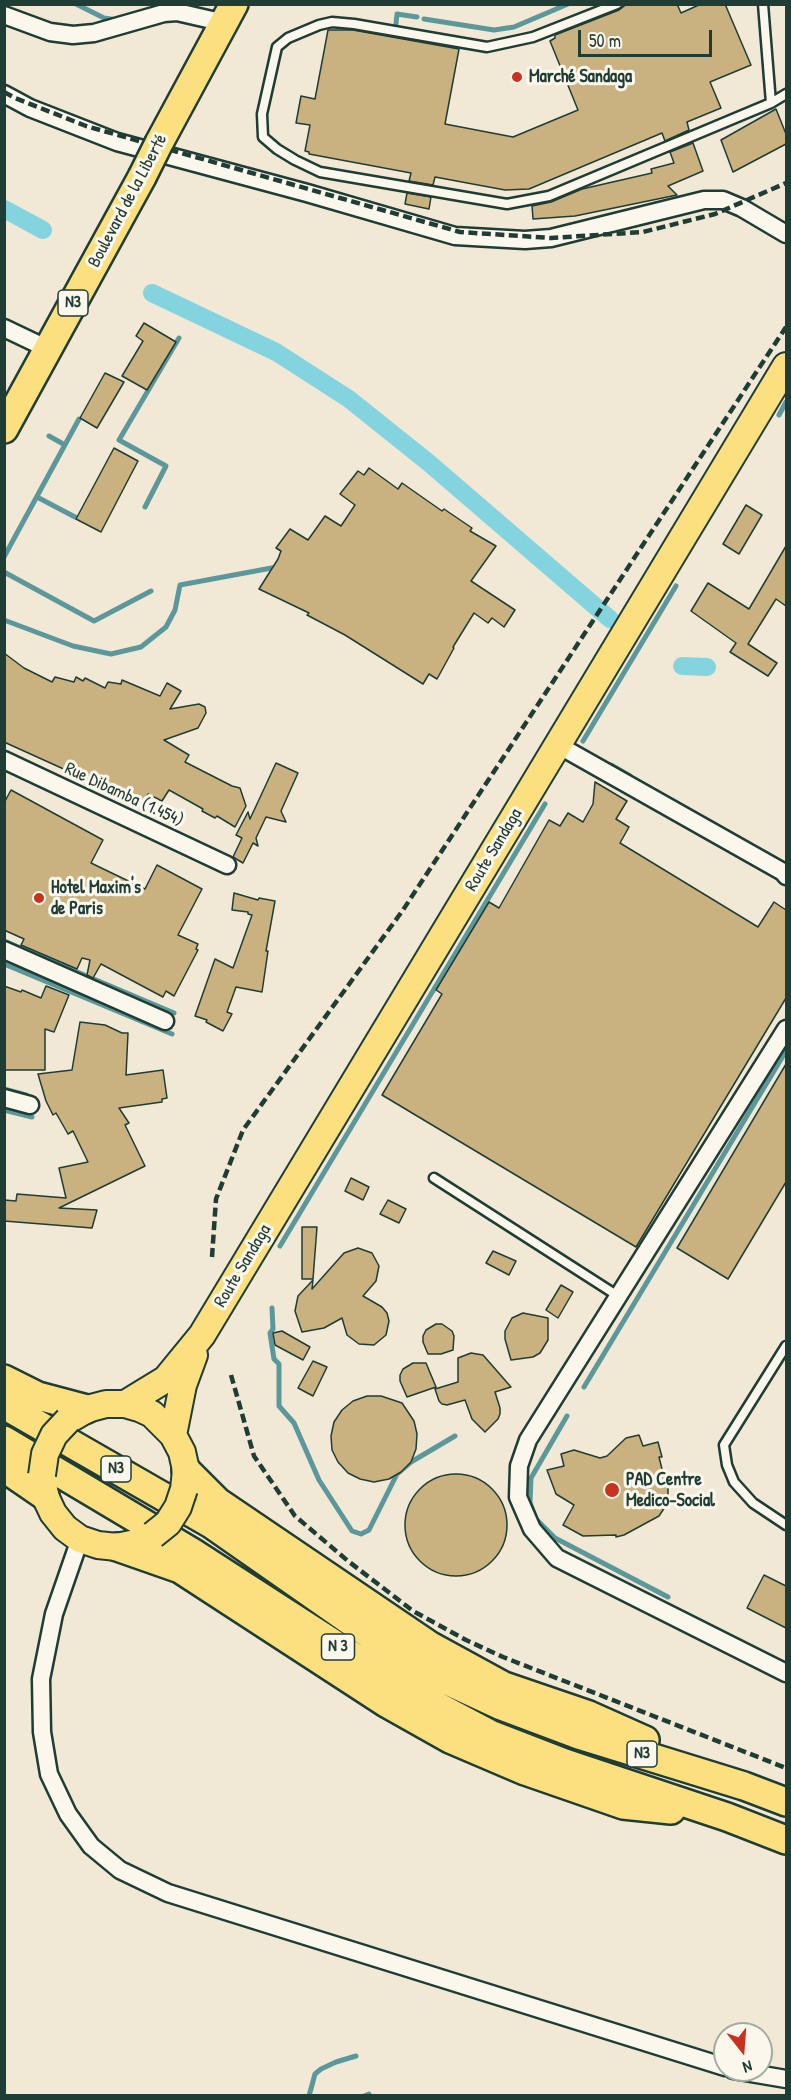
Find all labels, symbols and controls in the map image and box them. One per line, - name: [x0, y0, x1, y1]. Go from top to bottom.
- scale bar: [581, 18, 714, 56]
- text: 50 m: [589, 28, 621, 53]
- place label: Marché Sandaga: [529, 66, 632, 88]
- marker: Marché Sandaga: [510, 70, 524, 84]
- street label: Boulevard de la Liberté: [84, 131, 172, 271]
- road number: N3: [58, 290, 88, 316]
- street label: Rue Dibamba (1.454): [61, 758, 187, 832]
- street label: Route Sandaga: [461, 805, 527, 895]
- place label: Hotel Maxim's de Paris: [51, 877, 141, 920]
- marker: Hotel Maxim's de Paris: [32, 891, 46, 905]
- street label: Route Sandaga: [210, 1221, 276, 1311]
- road number: N3: [101, 1456, 131, 1482]
- place label: PAD Centre Medico-Social: [626, 1469, 715, 1512]
- marker: PAD Centre Medico-Social: [603, 1481, 621, 1499]
- road number: N 3: [322, 1634, 354, 1660]
- road number: N3: [627, 1741, 657, 1767]
- north arrow: [713, 2022, 773, 2082]
- text: N: [740, 2056, 755, 2079]

